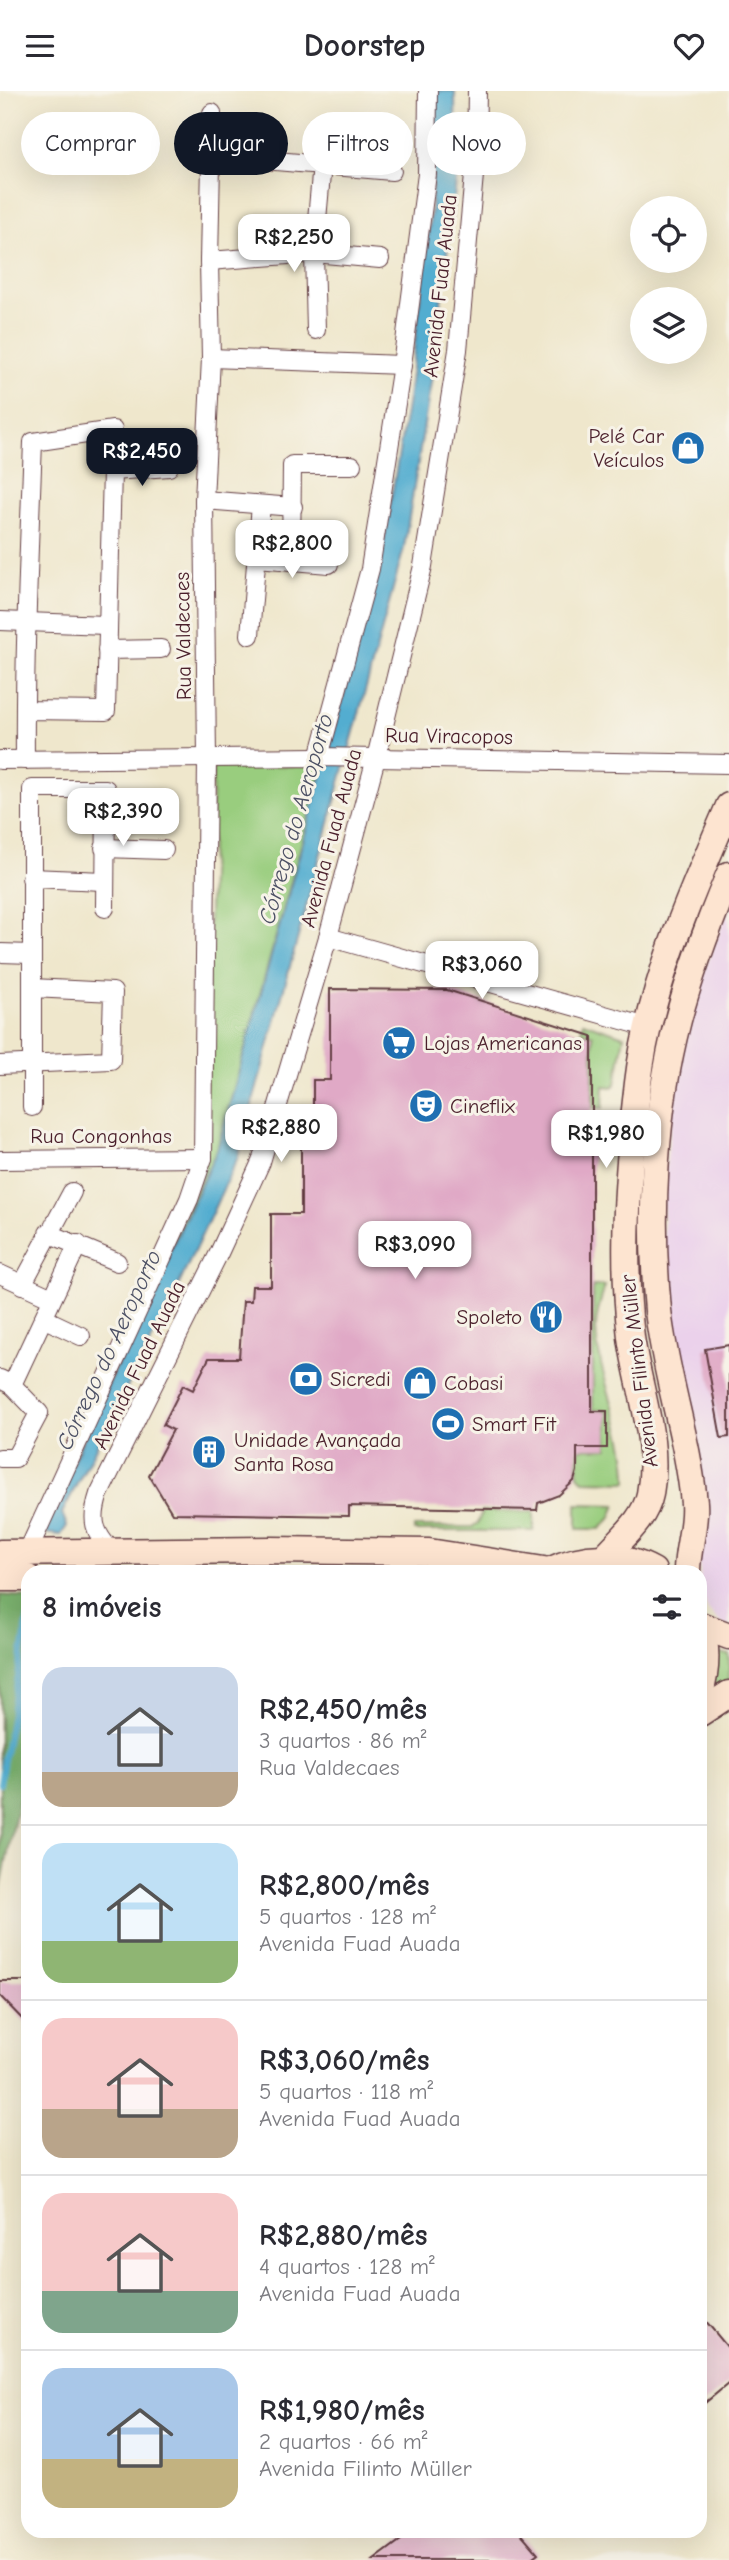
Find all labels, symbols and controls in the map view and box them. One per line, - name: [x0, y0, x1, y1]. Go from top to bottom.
- icon: menu: [21, 27, 59, 65]
- text: Doorstep: [304, 27, 425, 64]
- icon: heart: [670, 27, 708, 65]
- chip: Comprar: [21, 112, 160, 175]
- chip: Alugar: [174, 112, 288, 175]
- chip: Filtros: [302, 112, 413, 175]
- chip: Novo: [427, 112, 526, 175]
- street label: Avenida Fuad Auada: [418, 193, 462, 379]
- map controls: [630, 196, 707, 364]
- button: locate: [630, 196, 707, 273]
- pin: R$2,250: [229, 215, 359, 274]
- text: R$2,250: [254, 223, 334, 250]
- button: layers: [630, 287, 707, 364]
- place label: Pelé Car Veículos: [588, 424, 665, 472]
- pin: R$2,450: [77, 429, 207, 488]
- shop icon: Pelé Car Veículos: [669, 429, 707, 467]
- text: R$2,450: [102, 437, 182, 464]
- pin: R$2,800: [227, 521, 357, 580]
- text: R$2,800: [251, 529, 333, 556]
- street label: Rua Valdecaes: [170, 572, 196, 700]
- water label: Córrego do Aeroporto: [253, 711, 339, 927]
- street label: Rua Viracopos: [385, 723, 513, 749]
- street label: Avenida Fuad Auada: [296, 746, 366, 930]
- pin: R$2,390: [58, 789, 188, 848]
- text: R$2,390: [83, 797, 163, 824]
- pin: R$3,060: [417, 941, 547, 1001]
- text: R$3,060: [441, 950, 523, 977]
- supermarket icon: Lojas Americanas: [380, 1024, 418, 1062]
- place label: Lojas Americanas: [424, 1031, 582, 1055]
- theatre icon: Cineflix: [407, 1087, 445, 1125]
- place label: Cineflix: [450, 1094, 515, 1118]
- pin: R$2,880: [216, 1105, 346, 1164]
- pin: R$1,980: [541, 1111, 671, 1170]
- text: R$2,880: [241, 1113, 321, 1140]
- text: R$1,980: [567, 1119, 645, 1146]
- street label: Rua Congonhas: [30, 1124, 172, 1148]
- pin: R$3,090: [350, 1221, 480, 1281]
- text: R$3,090: [374, 1230, 456, 1257]
- water label: Córrego do Aeroporto: [51, 1246, 167, 1454]
- street label: Avenida Filinto Müller: [615, 1273, 663, 1469]
- street label: Avenida Fuad Auada: [88, 1277, 190, 1453]
- restaurant icon: Spoleto: [527, 1298, 565, 1336]
- place label: Spoleto: [457, 1305, 522, 1329]
- bank icon: Sicredi: [287, 1360, 325, 1398]
- shop icon: Cobasi: [401, 1364, 439, 1402]
- place label: Sicredi: [330, 1367, 391, 1391]
- place label: Cobasi: [444, 1371, 504, 1395]
- sports icon: Smart Fit: [429, 1405, 467, 1443]
- place label: Smart Fit: [472, 1412, 557, 1436]
- place label: Unidade Avançada Santa Rosa: [234, 1428, 401, 1476]
- building icon: Unidade Avançada Santa Rosa: [190, 1433, 228, 1471]
- icon: filters: [648, 1588, 686, 1626]
- text: 8 imóveis: [42, 1590, 162, 1625]
- text: R$2,450/mês: [259, 1692, 427, 1727]
- icon: home: [98, 1695, 182, 1779]
- text: 3 quartos · 86 m²: [259, 1727, 427, 1754]
- text: Rua Valdecaes: [259, 1754, 400, 1781]
- text: R$2,800/mês: [259, 1868, 429, 1903]
- icon: home: [98, 1871, 182, 1955]
- text: 5 quartos · 128 m²: [259, 1903, 436, 1930]
- text: Avenida Fuad Auada: [259, 1930, 461, 1957]
- text: R$3,060/mês: [259, 2043, 430, 2078]
- icon: home: [98, 2046, 182, 2130]
- text: 5 quartos · 118 m²: [259, 2078, 433, 2105]
- text: Avenida Fuad Auada: [259, 2105, 461, 2132]
- text: R$2,880/mês: [259, 2218, 428, 2253]
- icon: home: [98, 2221, 182, 2305]
- text: 4 quartos · 128 m²: [259, 2253, 435, 2280]
- text: Avenida Fuad Auada: [259, 2280, 461, 2307]
- text: R$1,980/mês: [259, 2393, 425, 2428]
- icon: home: [98, 2396, 182, 2480]
- text: 2 quartos · 66 m²: [259, 2428, 428, 2455]
- text: Avenida Filinto Müller: [259, 2455, 472, 2482]

